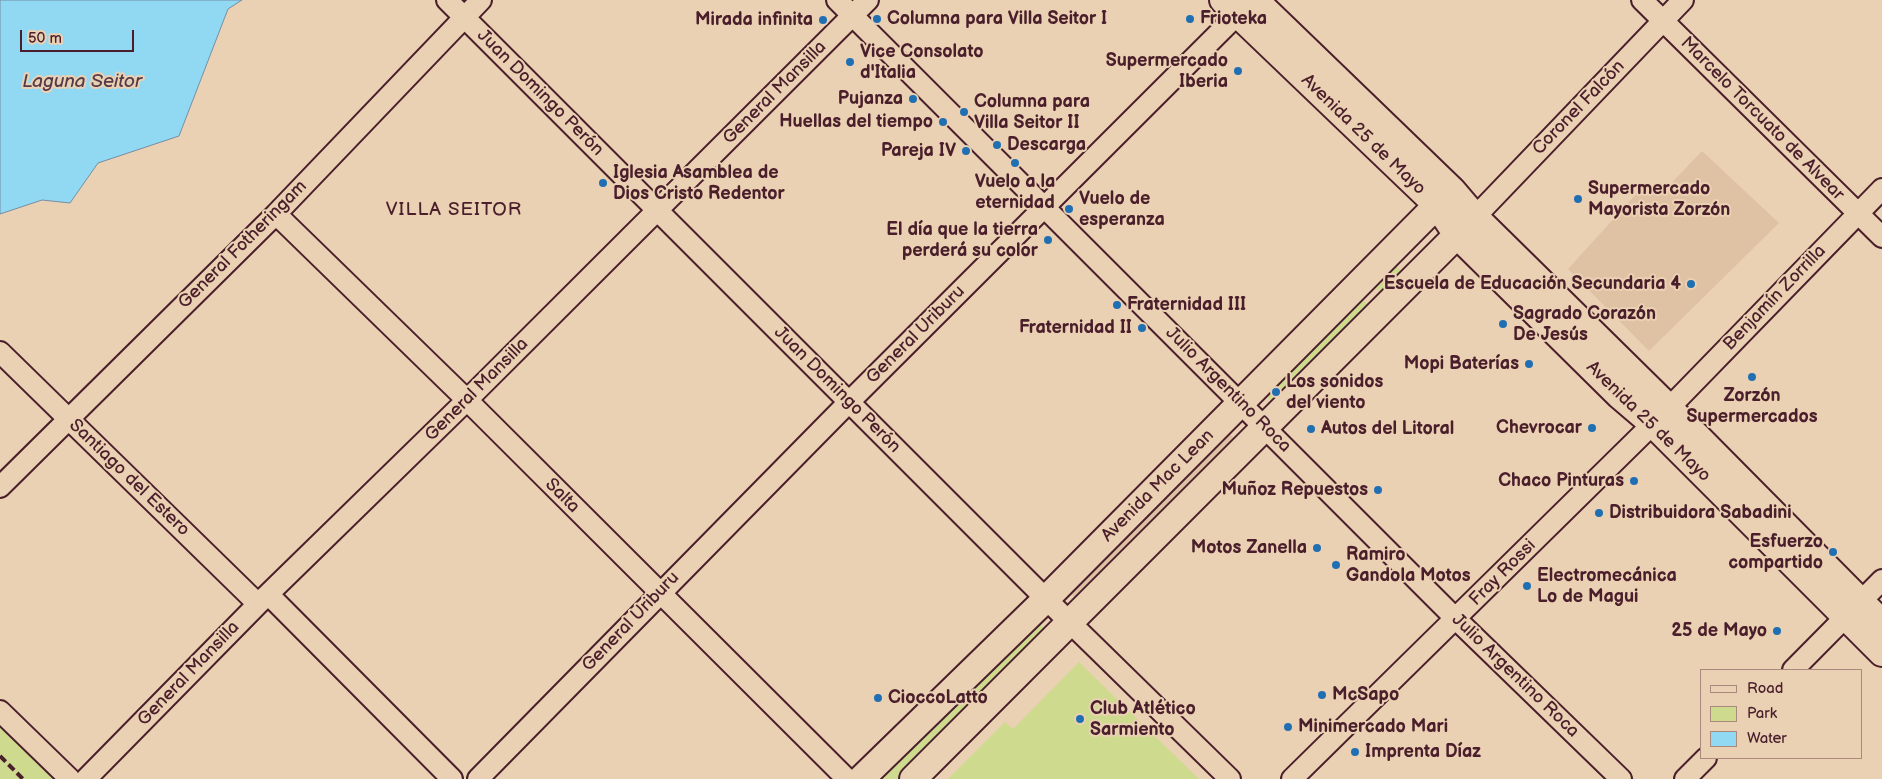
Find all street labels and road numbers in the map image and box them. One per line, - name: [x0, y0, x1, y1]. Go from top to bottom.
- street label: Juan Domingo Perón: [472, 25, 608, 161]
- street label: Marcelo Torcuato de Alvear: [1676, 33, 1848, 205]
- street label: General Mansilla: [719, 37, 831, 149]
- street label: Coronel Falcón: [1528, 56, 1630, 160]
- street label: Avenida 25 de Mayo: [1296, 70, 1430, 200]
- street label: General Fotheringam: [174, 176, 312, 314]
- street label: Benjamín Zorrilla: [1719, 241, 1831, 355]
- street label: General Uriburu: [862, 281, 970, 389]
- street label: Juan Domingo Perón: [769, 322, 905, 458]
- street label: Julio Argentino Roca: [1161, 323, 1295, 457]
- street label: General Mansilla: [421, 334, 533, 446]
- street label: Avenida 25 de Mayo: [1581, 357, 1715, 487]
- street label: Santiago del Estero: [64, 415, 194, 541]
- street label: Avenida Mac Lean: [1097, 425, 1219, 547]
- street label: Salta: [540, 474, 584, 518]
- street label: Fray Rossi: [1465, 535, 1541, 611]
- street label: General Uriburu: [578, 568, 684, 676]
- street label: Julio Argentino Roca: [1447, 610, 1583, 742]
- street label: General Mansilla: [134, 617, 244, 731]

